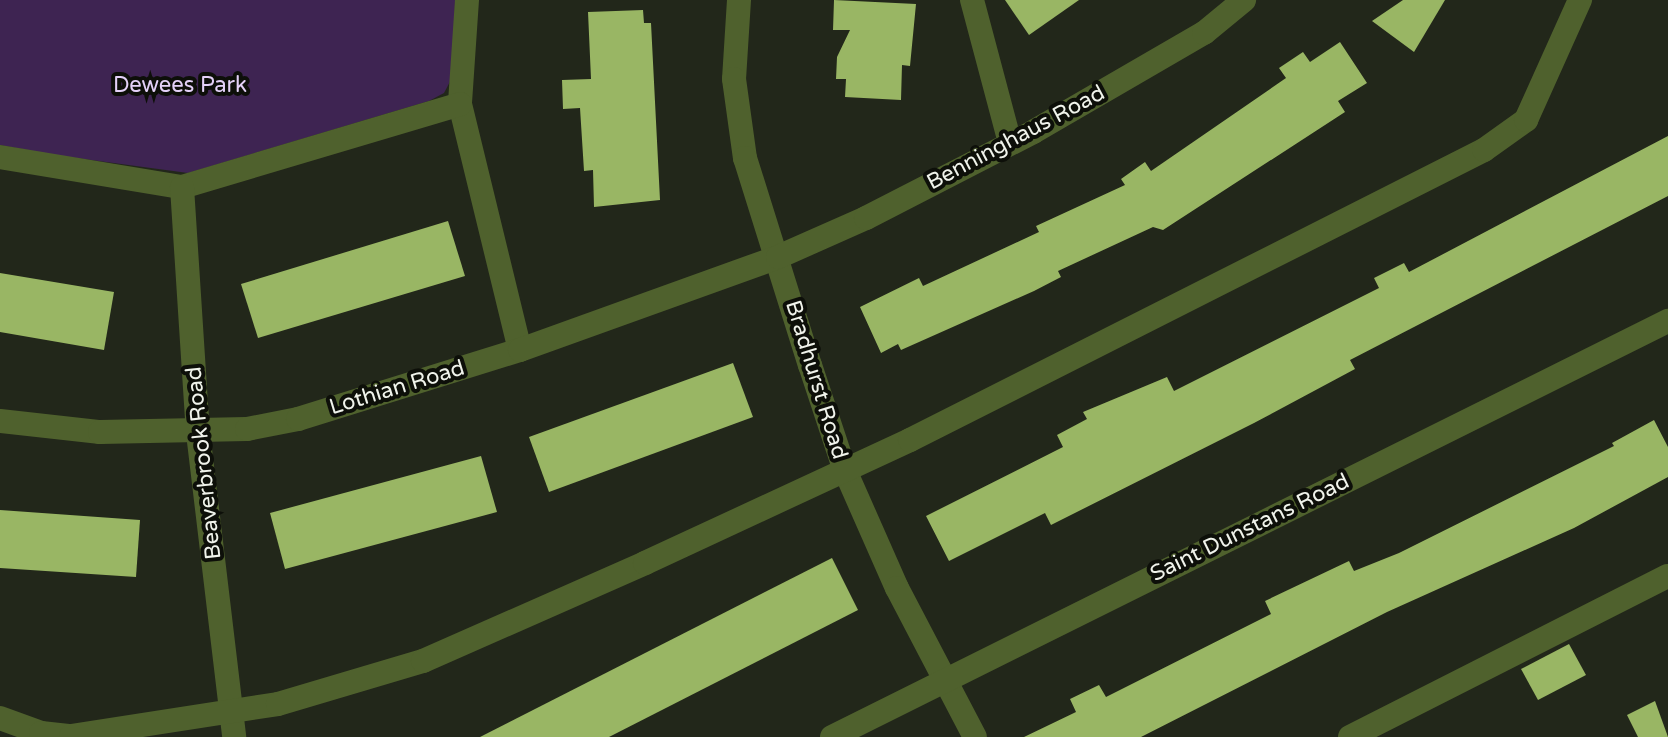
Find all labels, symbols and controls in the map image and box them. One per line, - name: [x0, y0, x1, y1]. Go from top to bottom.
- park label: Dewees Park: [113, 73, 247, 99]
- street label: Benninghaus Road: [922, 80, 1110, 196]
- street label: Bradhurst Road: [779, 297, 853, 463]
- street label: Lothian Road: [326, 355, 468, 421]
- street label: Beaverbrook Road: [181, 365, 227, 561]
- street label: Saint Dunstans Road: [1146, 468, 1354, 588]

